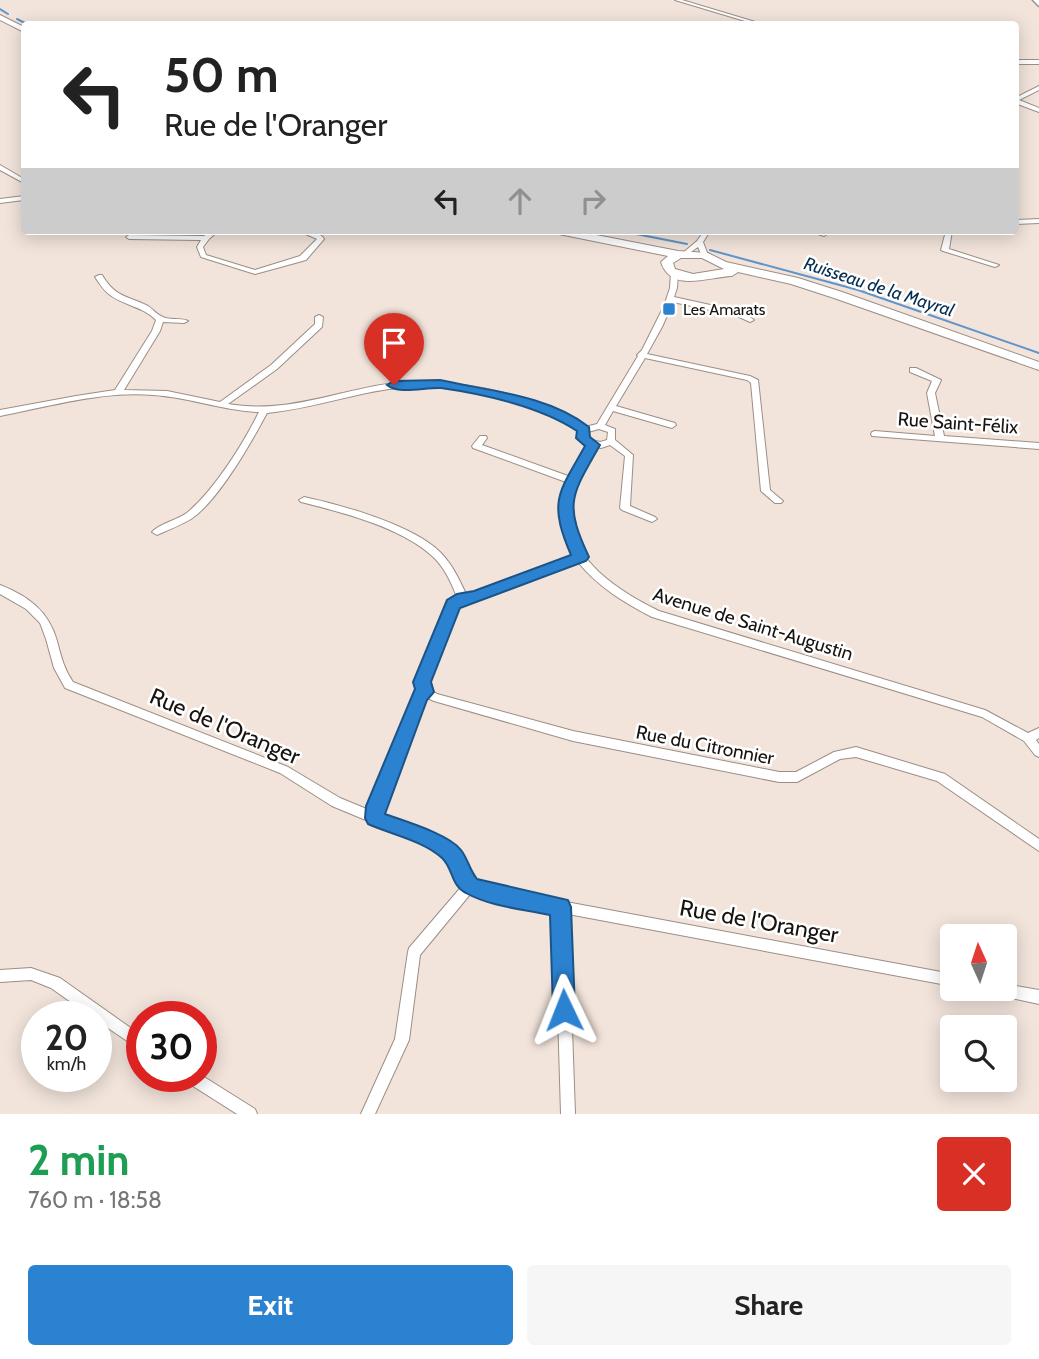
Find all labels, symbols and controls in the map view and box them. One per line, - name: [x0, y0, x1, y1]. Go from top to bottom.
- text: 50 m: [164, 45, 279, 104]
- icon: left: [49, 49, 140, 140]
- text: Rue de l'Oranger: [164, 105, 387, 144]
- icon: left: [428, 182, 466, 220]
- icon: ahead: [501, 182, 539, 220]
- icon: right: [574, 182, 612, 220]
- water label: Ruisseau de la Mayral: [801, 252, 958, 322]
- place label: Les Amarats: [683, 300, 766, 319]
- marker: Les Amarats: [661, 301, 677, 317]
- pin: [364, 313, 424, 385]
- icon: arrive: [375, 324, 413, 362]
- street label: Rue Saint-Félix: [897, 407, 1019, 439]
- street label: Avenue de Saint-Augustin: [650, 583, 856, 665]
- street label: Rue de l'Oranger: [146, 682, 305, 771]
- street label: Rue du Citronnier: [634, 720, 776, 770]
- street label: Rue de l'Oranger: [678, 893, 841, 949]
- north arrow: [940, 924, 1017, 1001]
- map controls: [940, 924, 1017, 1092]
- position arrow: [527, 973, 601, 1047]
- speed limit sign: 30: [126, 1001, 217, 1092]
- button: search: [940, 1015, 1017, 1092]
- text: 20: [45, 1016, 88, 1059]
- text: km/h: [47, 1053, 86, 1075]
- text: 2 min: [28, 1134, 129, 1186]
- button: close: [937, 1137, 1011, 1211]
- text: 760 m · 18:58: [28, 1186, 162, 1214]
- button: Exit: [28, 1265, 513, 1345]
- button: Share: [527, 1265, 1011, 1345]

